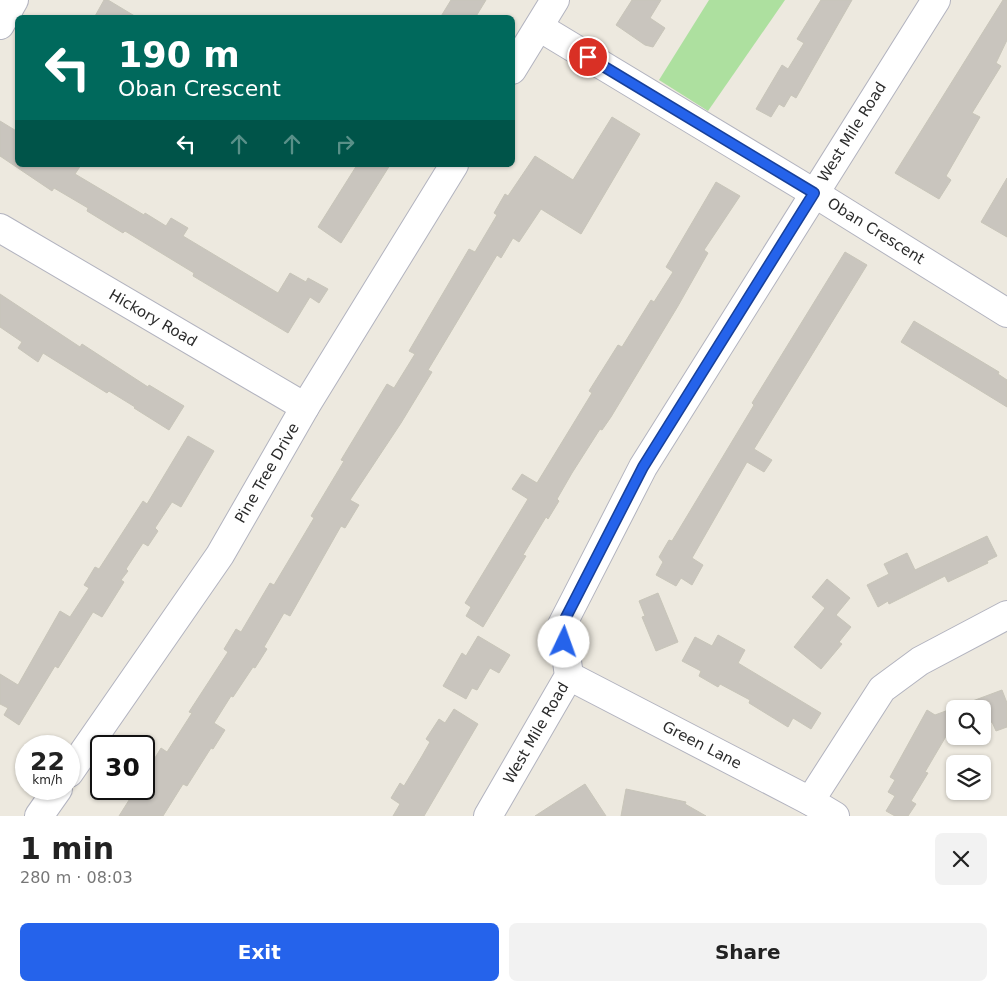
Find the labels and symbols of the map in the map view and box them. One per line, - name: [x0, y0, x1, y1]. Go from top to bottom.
- pin: [567, 36, 609, 78]
- street label: West Mile Road: [814, 79, 890, 185]
- street label: Oban Crescent: [824, 194, 928, 268]
- street label: Hickory Road: [106, 286, 200, 350]
- street label: Pine Tree Drive: [231, 420, 303, 526]
- position arrow: [537, 615, 589, 667]
- street label: West Mile Road: [500, 679, 572, 787]
- street label: Green Lane: [659, 717, 745, 773]
- speed limit sign: 30: [90, 735, 155, 800]

